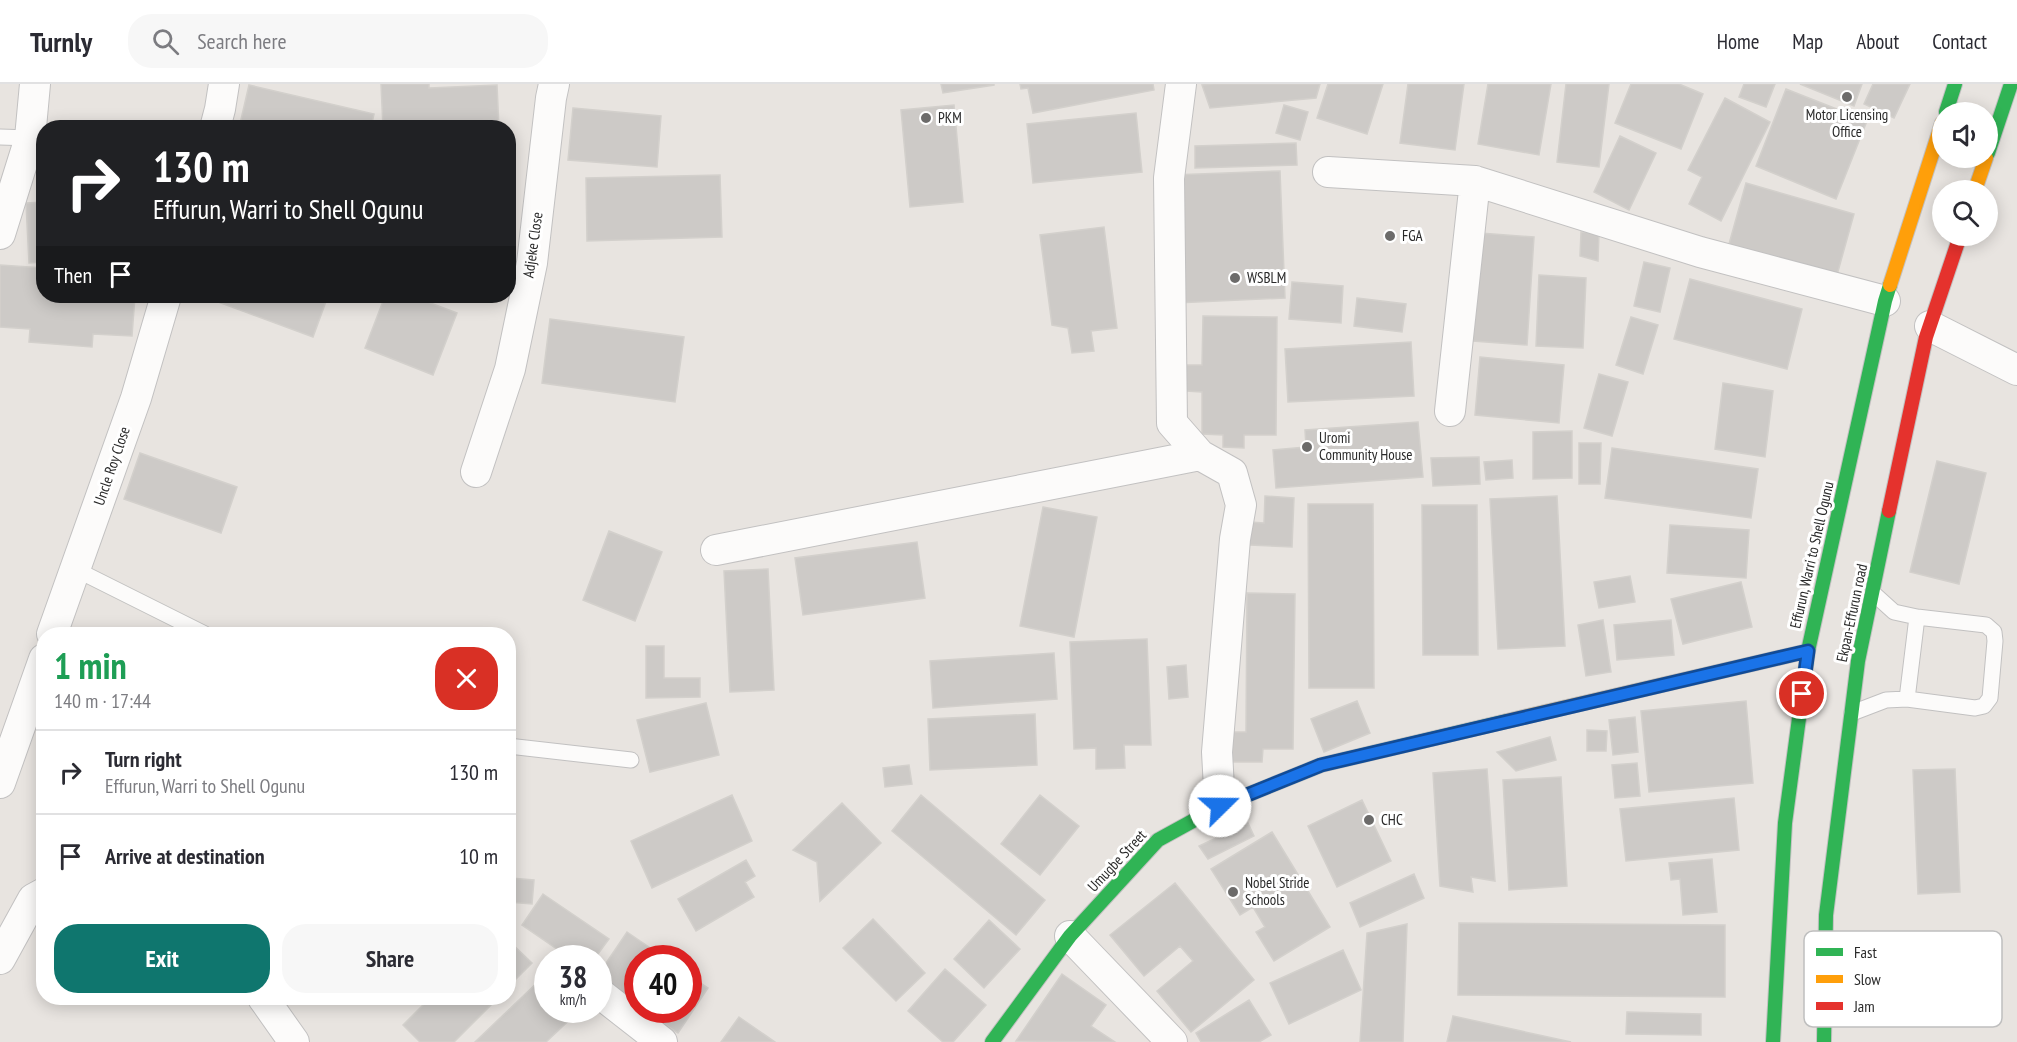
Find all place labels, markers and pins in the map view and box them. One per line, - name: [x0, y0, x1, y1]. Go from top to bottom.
- marker: Motor Licensing Office: [1840, 90, 1854, 104]
- place label: Motor Licensing Office: [1806, 105, 1888, 141]
- place label: PKM: [938, 108, 962, 127]
- marker: PKM: [919, 111, 933, 125]
- place label: FGA: [1402, 226, 1424, 245]
- marker: FGA: [1383, 229, 1397, 243]
- place label: WSBLM: [1247, 268, 1286, 287]
- marker: WSBLM: [1228, 271, 1242, 285]
- place label: Uromi Community House: [1319, 428, 1413, 464]
- marker: Uromi Community House: [1300, 440, 1314, 454]
- pin: [1776, 668, 1827, 719]
- place label: CHC: [1381, 810, 1403, 829]
- marker: CHC: [1362, 813, 1376, 827]
- place label: Nobel Stride Schools: [1245, 873, 1310, 909]
- marker: Nobel Stride Schools: [1226, 885, 1240, 899]

